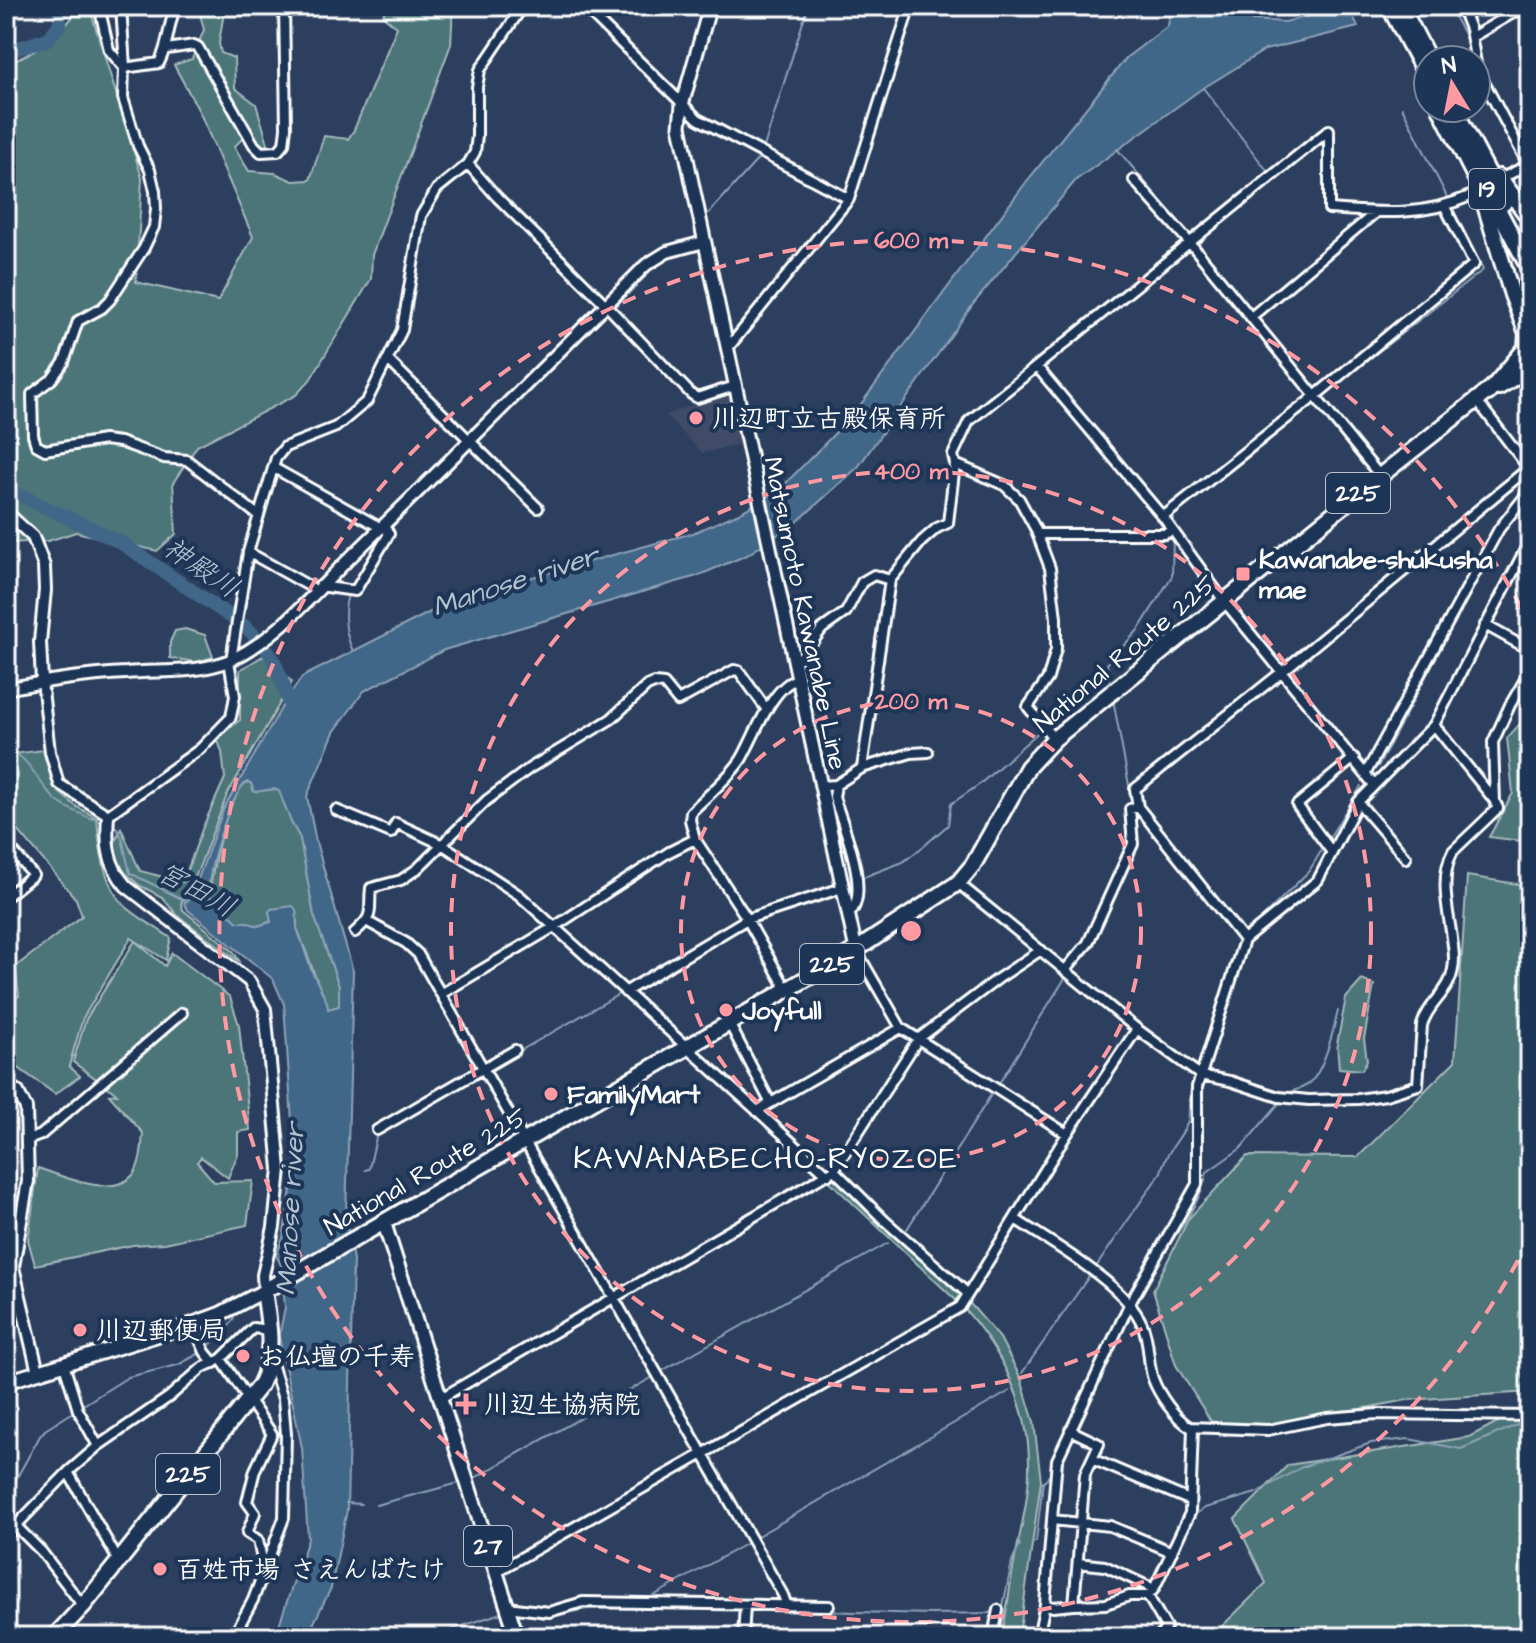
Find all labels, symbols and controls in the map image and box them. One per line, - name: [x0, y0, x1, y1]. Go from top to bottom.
- north arrow: [1412, 44, 1492, 124]
- text: N: [1439, 49, 1458, 82]
- road number: 19: [1469, 169, 1505, 209]
- text: 600 m: [874, 224, 948, 258]
- place label: 川辺町立古殿保育所: [712, 401, 946, 437]
- marker: 川辺町立古殿保育所: [687, 409, 705, 427]
- street label: Matsumoto Kawanabe Line: [754, 453, 856, 773]
- text: 400 m: [874, 455, 949, 489]
- road number: 225: [1326, 473, 1390, 513]
- water label: 神殿川: [155, 529, 247, 608]
- water label: Manose river: [427, 535, 606, 627]
- place label: Kawanabe-shukusha mae: [1259, 542, 1493, 608]
- marker: Kawanabe-shukusha mae: [1234, 565, 1252, 583]
- street label: National Route 225: [1025, 566, 1224, 741]
- text: 200 m: [874, 685, 947, 719]
- water label: 宮田川: [150, 853, 242, 928]
- centre of rings: [897, 917, 925, 945]
- road number: 225: [800, 944, 864, 984]
- place label: Joyfull: [741, 993, 821, 1032]
- marker: Joyfull: [717, 1001, 735, 1019]
- place label: FamilyMart: [567, 1077, 701, 1116]
- marker: FamilyMart: [542, 1085, 560, 1103]
- street label: National Route 225: [317, 1099, 534, 1245]
- water label: Manose river: [267, 1119, 315, 1296]
- district label: KAWANABECHO-RYOZOE: [573, 1138, 959, 1180]
- place label: 川辺郵便局: [96, 1313, 226, 1349]
- marker: 川辺郵便局: [71, 1321, 89, 1339]
- place label: お仏壇の千寿: [259, 1339, 415, 1375]
- marker: お仏壇の千寿: [234, 1347, 252, 1365]
- place label: 川辺生協病院: [484, 1387, 640, 1423]
- marker: 川辺生協病院: [455, 1393, 477, 1415]
- road number: 225: [156, 1454, 220, 1494]
- road number: 27: [464, 1526, 512, 1566]
- place label: 百姓市場 さえんばたけ: [176, 1552, 446, 1588]
- marker: 百姓市場 さえんばたけ: [151, 1560, 169, 1578]

